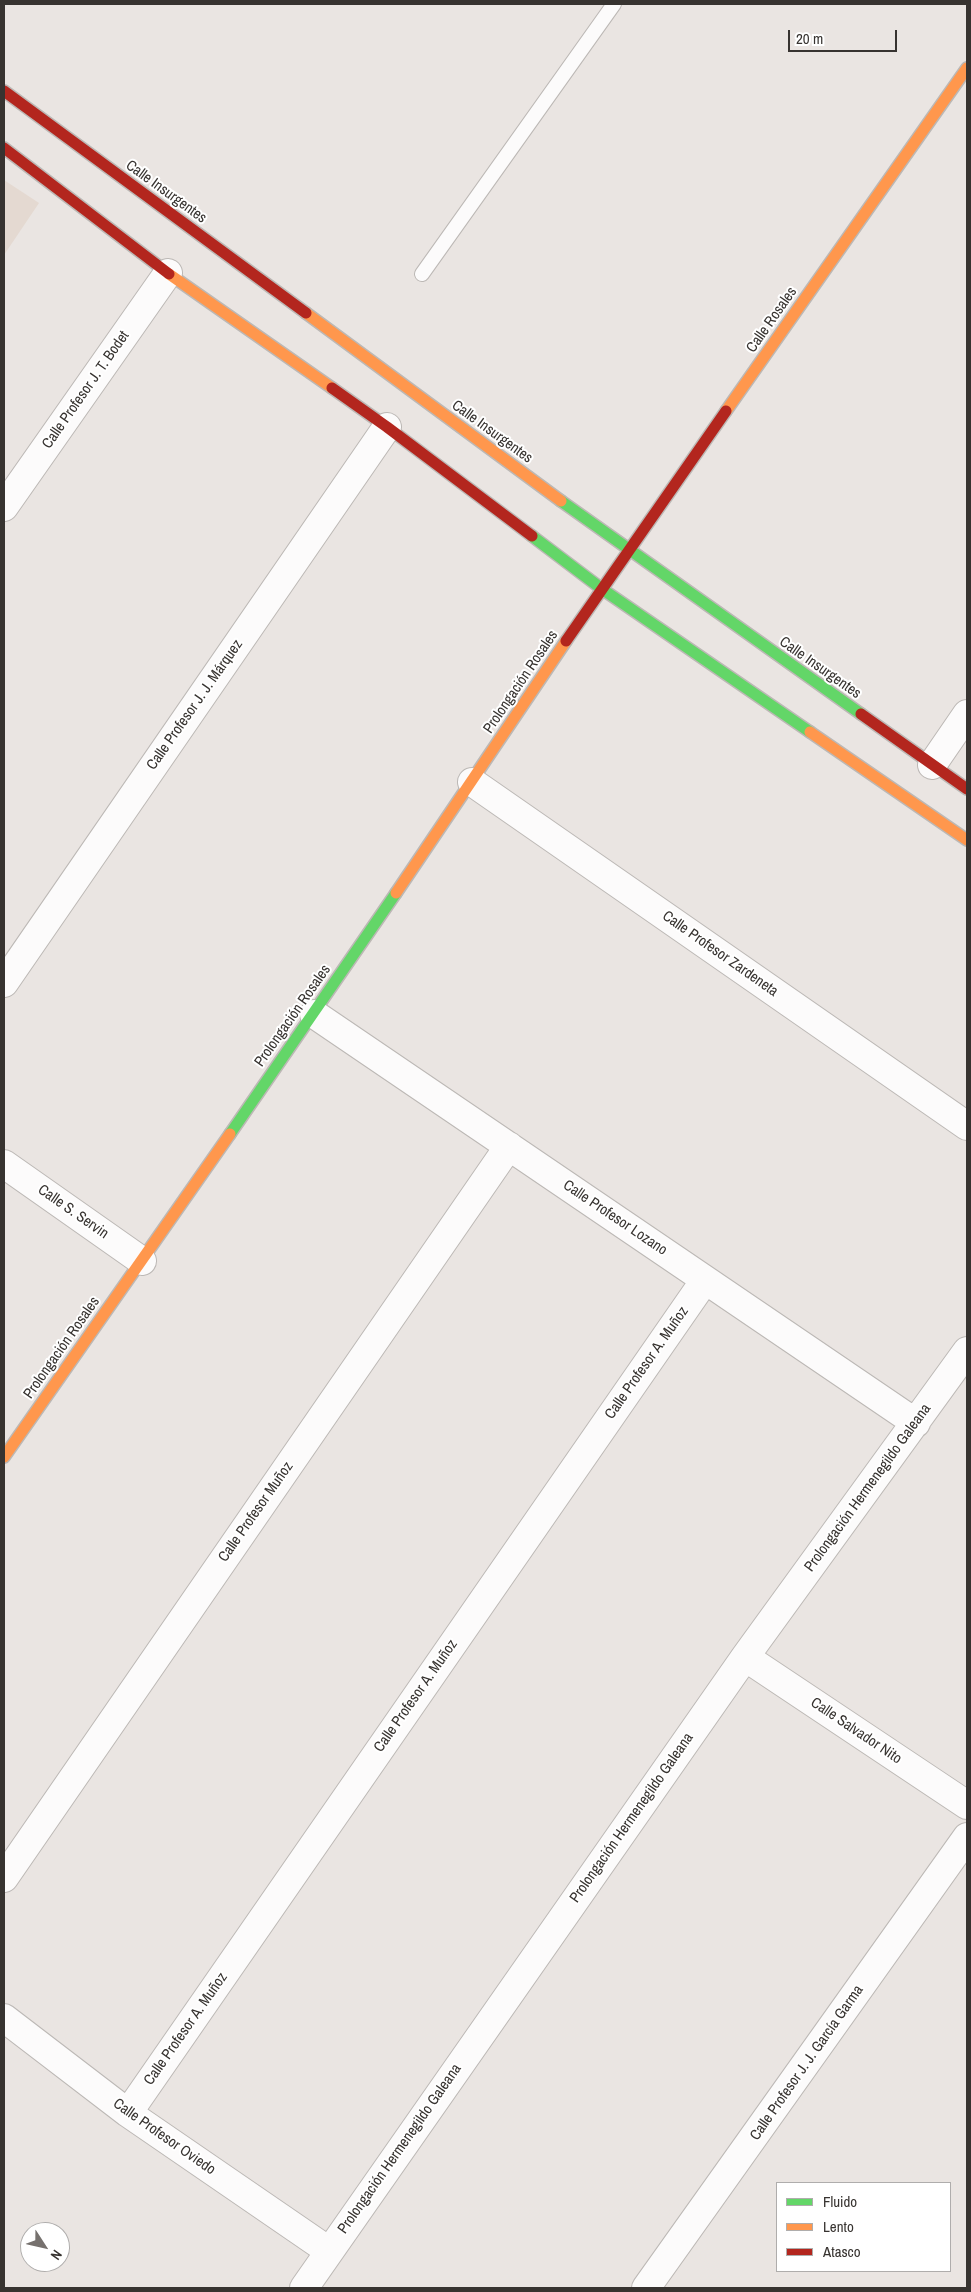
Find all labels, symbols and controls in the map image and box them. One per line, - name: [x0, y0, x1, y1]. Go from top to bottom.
- scale bar: [791, 20, 900, 52]
- text: 20 m: [796, 28, 823, 49]
- street label: Calle Insurgentes: [122, 157, 210, 227]
- street label: Calle Rosales: [743, 284, 801, 356]
- street label: Calle Profesor J. T. Bodet: [39, 328, 133, 452]
- street label: Calle Insurgentes: [448, 397, 536, 467]
- street label: Prolongación Rosales: [480, 627, 562, 737]
- street label: Calle Insurgentes: [776, 633, 864, 703]
- street label: Calle Profesor J. J. Márquez: [143, 636, 247, 774]
- street label: Calle Profesor Zardeneta: [659, 907, 781, 1001]
- street label: Prolongación Rosales: [251, 962, 335, 1070]
- street label: Calle Profesor Lozano: [560, 1177, 670, 1259]
- street label: Calle S. Servin: [34, 1181, 112, 1243]
- street label: Prolongación Rosales: [20, 1294, 104, 1402]
- street label: Calle Profesor A. Muñoz: [601, 1303, 693, 1423]
- street label: Prolongación Hermenegildo Galeana: [801, 1401, 935, 1575]
- street label: Calle Profesor Muñoz: [215, 1458, 297, 1566]
- street label: Calle Profesor A. Muñoz: [370, 1636, 462, 1756]
- street label: Calle Salvador Nito: [807, 1694, 905, 1768]
- street label: Prolongación Hermenegildo Galeana: [566, 1730, 698, 1906]
- street label: Calle Profesor A. Muñoz: [140, 1969, 232, 2089]
- street label: Calle Profesor J. J. García Garma: [747, 1982, 867, 2144]
- street label: Prolongación Hermenegildo Galeana: [334, 2061, 466, 2237]
- street label: Calle Profesor Oviedo: [109, 2095, 219, 2179]
- legend: [776, 2182, 951, 2272]
- text: Fluido: [823, 2191, 857, 2212]
- text: Lento: [823, 2216, 854, 2237]
- north arrow: [20, 2222, 70, 2272]
- text: Atasco: [823, 2241, 861, 2262]
- text: N: [47, 2246, 66, 2264]

